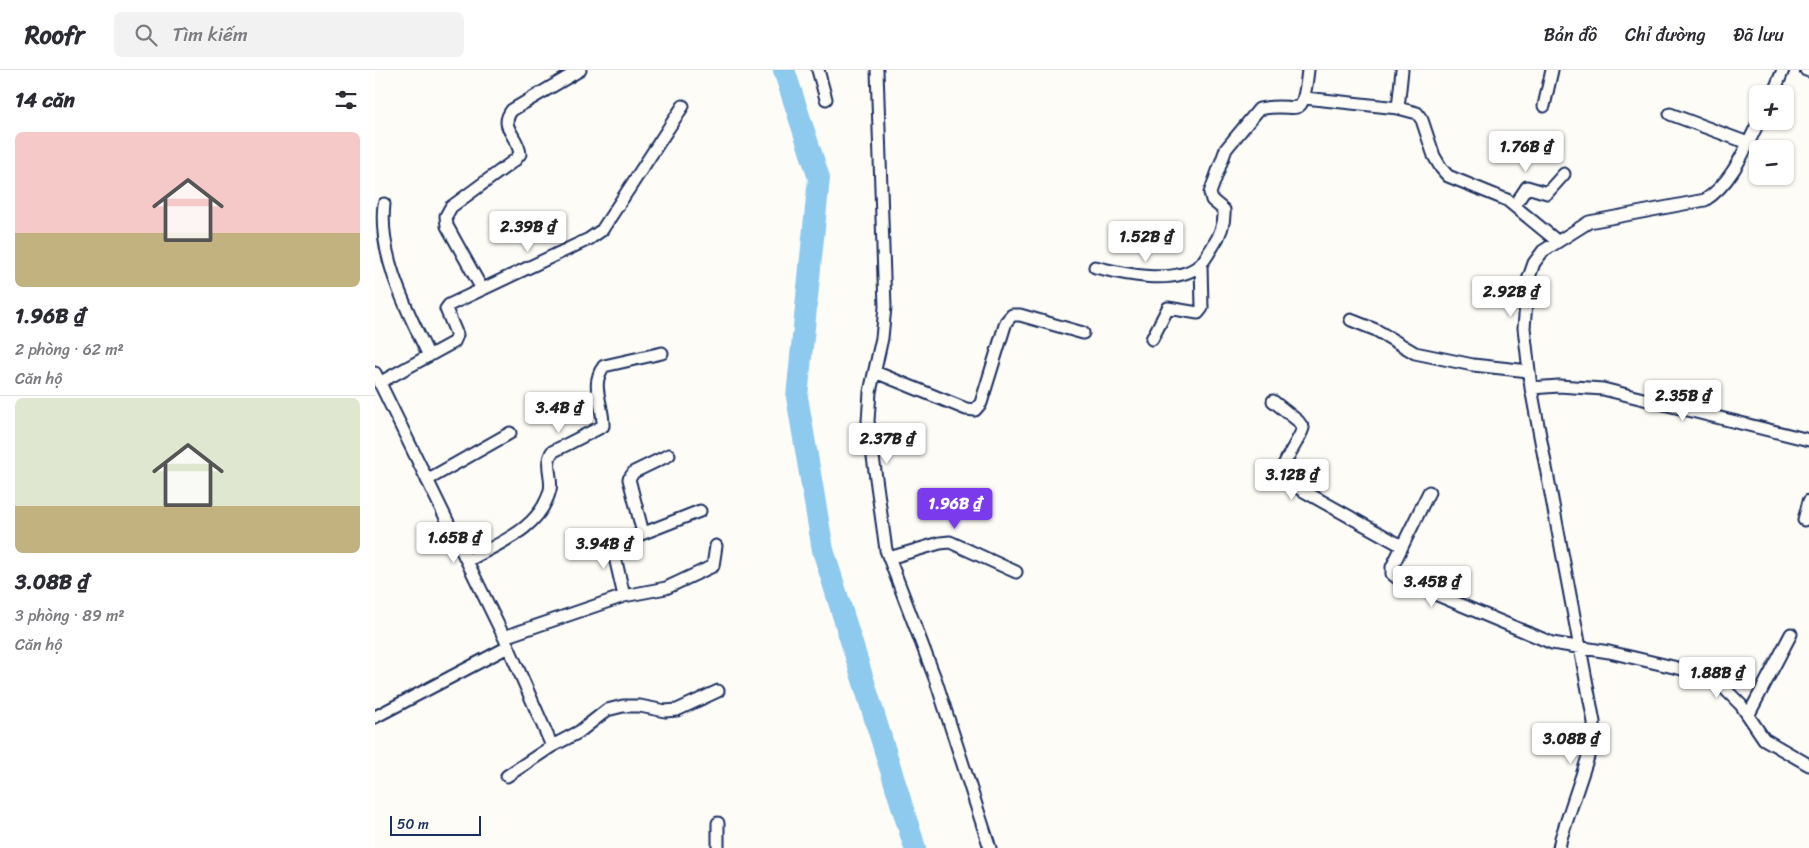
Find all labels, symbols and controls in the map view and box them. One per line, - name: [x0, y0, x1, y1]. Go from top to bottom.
- search box: [114, 12, 464, 57]
- text: Roofr: [25, 14, 84, 56]
- text: Tìm kiếm: [172, 18, 247, 51]
- text: Bản đồ: [1544, 19, 1597, 51]
- text: Chỉ đường: [1625, 19, 1706, 51]
- text: Đã lưu: [1734, 19, 1784, 51]
- icon: search: [132, 21, 160, 49]
- text: 14 căn: [15, 81, 75, 119]
- map controls: [1749, 85, 1794, 185]
- button: +: [1749, 85, 1794, 130]
- icon: filters: [332, 86, 360, 114]
- pin: 1.76B ₫: [1480, 131, 1572, 173]
- text: 1.76B ₫: [1500, 132, 1552, 161]
- button: −: [1749, 140, 1794, 185]
- icon: home: [143, 165, 233, 255]
- pin: 2.39B ₫: [482, 210, 574, 253]
- text: 2.39B ₫: [500, 212, 556, 241]
- pin: 1.52B ₫: [1100, 220, 1192, 263]
- text: 1.52B ₫: [1119, 222, 1173, 251]
- pin: 2.92B ₫: [1465, 276, 1557, 318]
- text: 2.92B ₫: [1483, 277, 1539, 306]
- text: 1.96B ₫: [15, 297, 85, 335]
- text: 2 phòng · 62 m²: [15, 335, 124, 364]
- text: Căn hộ: [15, 364, 62, 393]
- pin: 2.35B ₫: [1637, 380, 1729, 422]
- text: 2.35B ₫: [1655, 381, 1711, 410]
- pin: 3.4B ₫: [518, 392, 600, 434]
- text: 3.4B ₫: [536, 393, 582, 422]
- pin: 2.37B ₫: [841, 422, 933, 465]
- text: 2.37B ₫: [860, 424, 914, 453]
- icon: home: [143, 430, 233, 520]
- pin: 3.12B ₫: [1246, 458, 1338, 501]
- text: 3.12B ₫: [1266, 460, 1318, 489]
- pin: 1.96B ₫: [909, 488, 1001, 530]
- text: 1.96B ₫: [928, 489, 982, 518]
- pin: 1.65B ₫: [408, 522, 500, 564]
- text: 1.65B ₫: [427, 523, 481, 552]
- pin: 3.94B ₫: [558, 528, 650, 570]
- text: 3.94B ₫: [576, 529, 632, 558]
- text: 3.08B ₫: [15, 563, 89, 601]
- pin: 3.45B ₫: [1386, 566, 1478, 608]
- text: 3.45B ₫: [1404, 567, 1460, 596]
- text: 3 phòng · 89 m²: [15, 601, 125, 630]
- text: Căn hộ: [15, 630, 62, 659]
- pin: 1.88B ₫: [1671, 656, 1763, 699]
- text: 1.88B ₫: [1690, 658, 1744, 687]
- pin: 3.08B ₫: [1525, 722, 1617, 765]
- text: 3.08B ₫: [1543, 724, 1599, 753]
- text: 50 m: [397, 812, 429, 837]
- scale bar: [390, 813, 481, 836]

